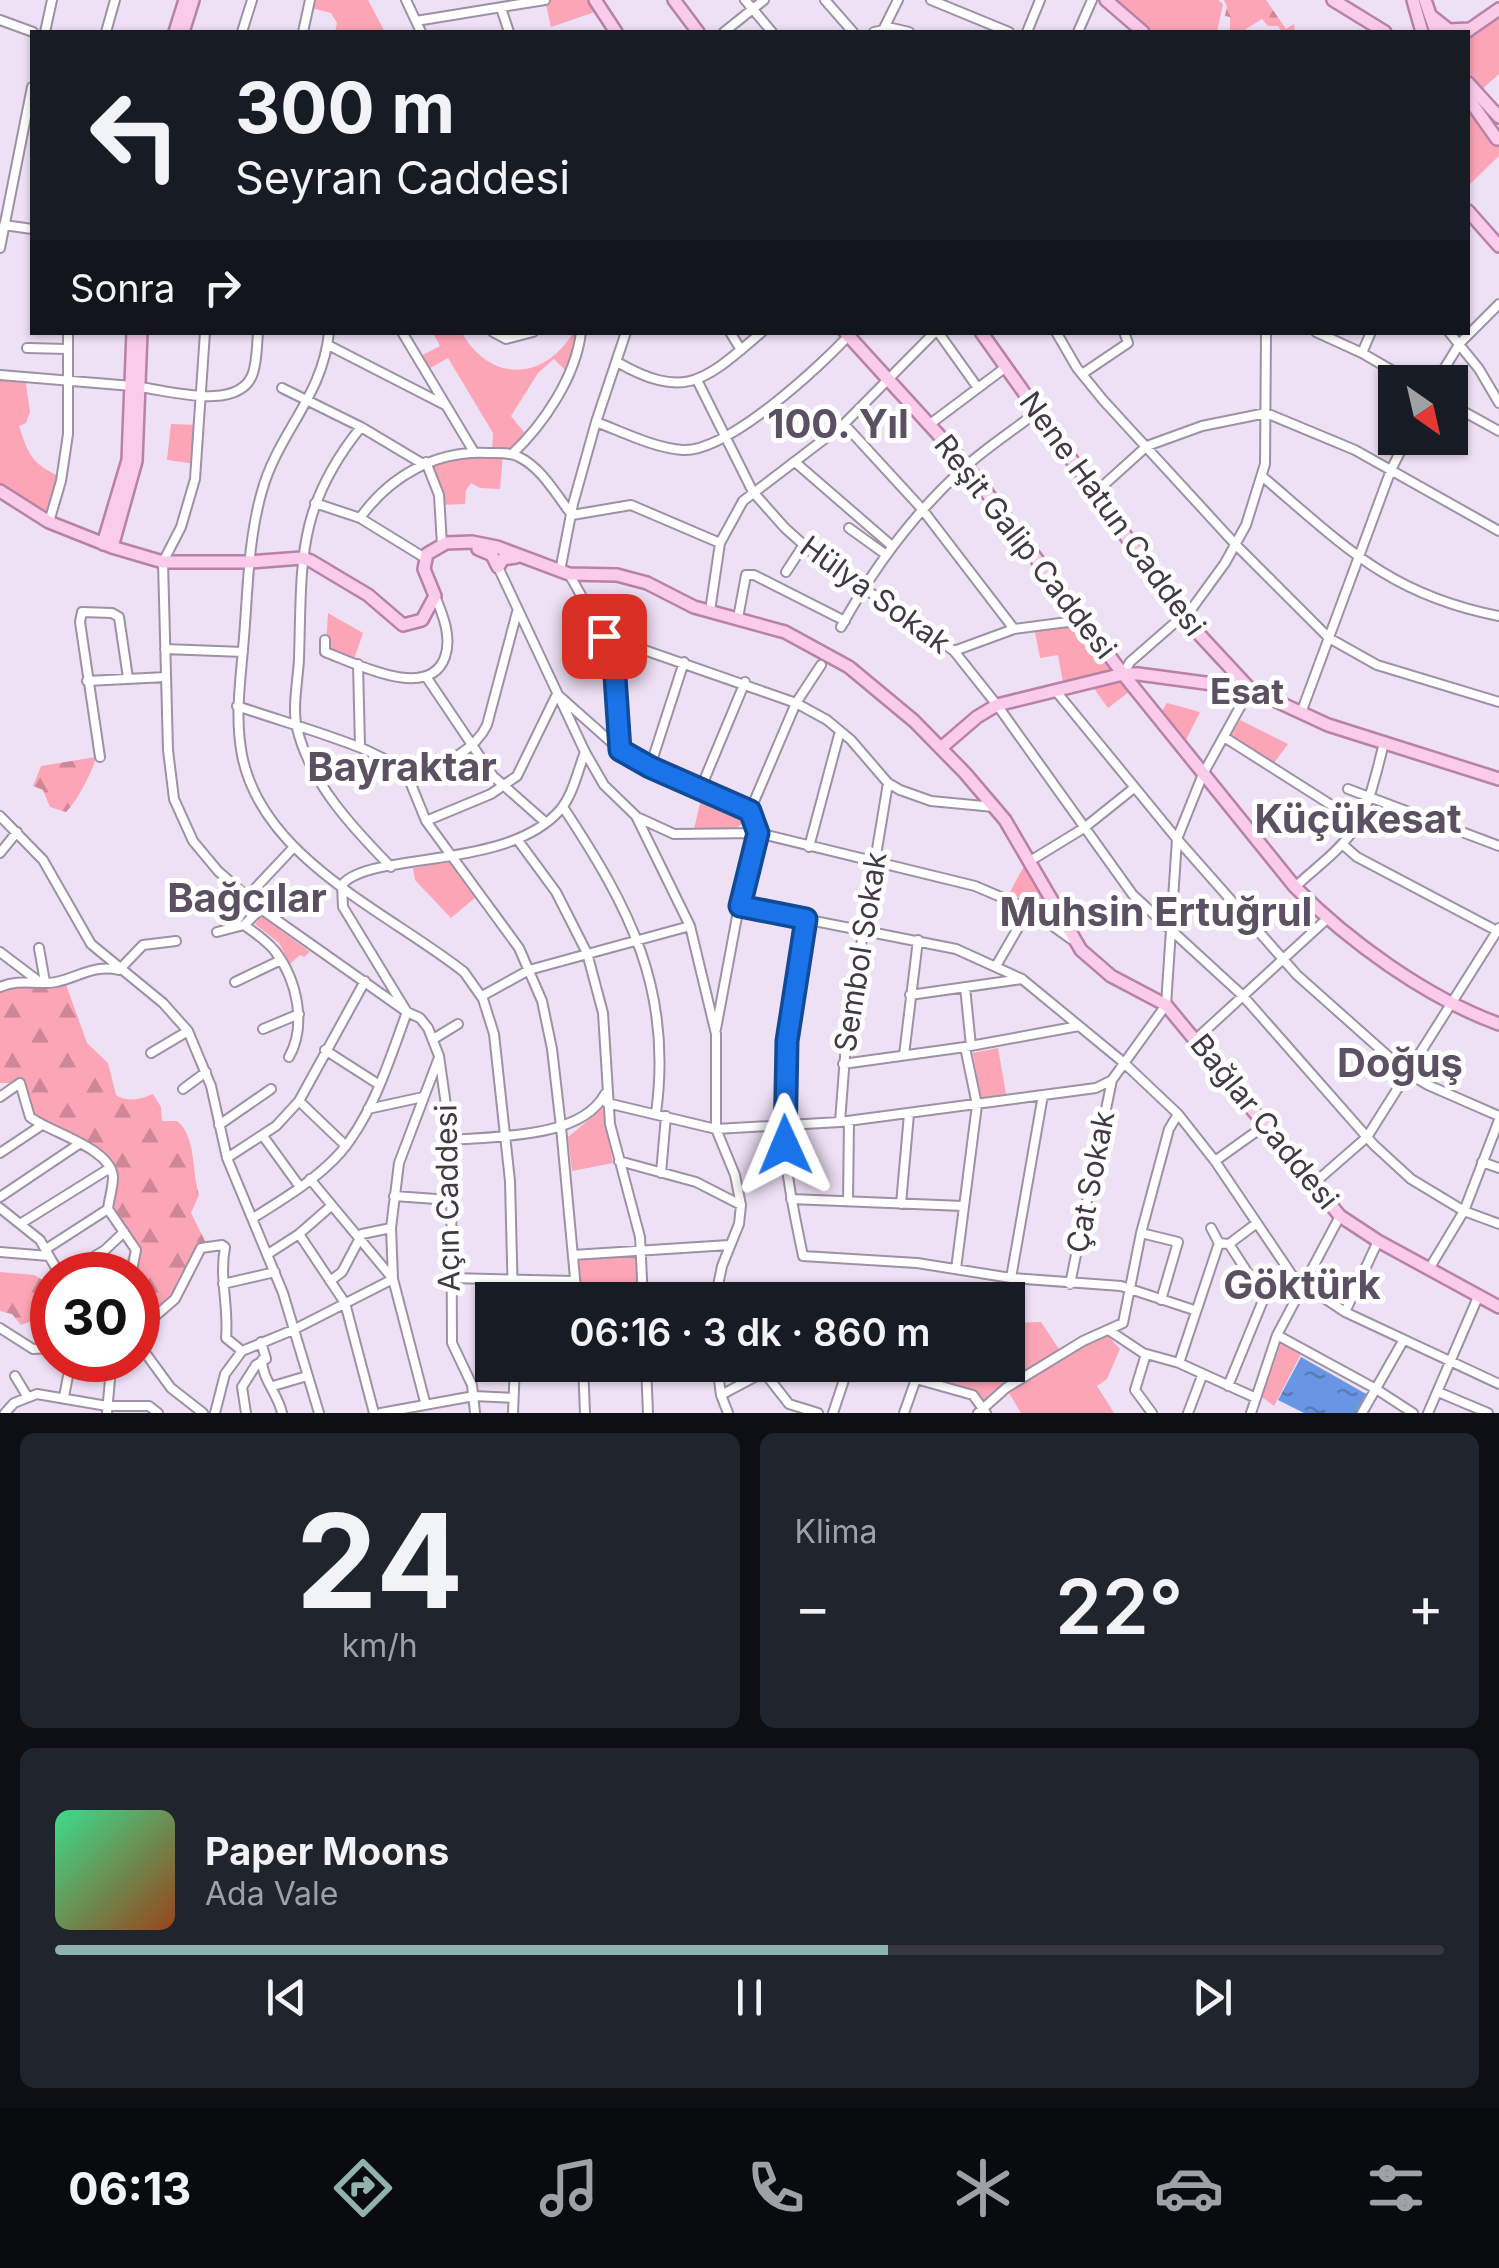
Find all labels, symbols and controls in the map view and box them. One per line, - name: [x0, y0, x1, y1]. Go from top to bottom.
- text: 300 m: [235, 65, 455, 150]
- icon: left: [70, 70, 200, 200]
- text: Seyran Caddesi: [235, 150, 570, 205]
- icon: right: [195, 260, 250, 315]
- text: Sonra: [70, 265, 175, 311]
- north arrow: [1378, 365, 1468, 455]
- map controls: [1378, 365, 1468, 455]
- street label: Nene Hatun Caddesi: [1012, 384, 1213, 642]
- district label: 100. Yıl: [767, 399, 909, 448]
- street label: Reşit Galip Caddesi: [927, 427, 1124, 666]
- street label: Hülya Sokak: [794, 528, 958, 661]
- pin: [562, 594, 647, 679]
- icon: arrive: [577, 609, 632, 664]
- district label: Esat: [1210, 670, 1284, 712]
- district label: Bayraktar: [307, 742, 497, 791]
- district label: Küçükesat: [1254, 794, 1462, 843]
- street label: Sembol Sokak: [826, 849, 894, 1054]
- district label: Bağcılar: [167, 873, 327, 922]
- district label: Muhsin Ertuğrul: [1000, 887, 1312, 936]
- street label: Bağlar Caddesi: [1183, 1027, 1346, 1216]
- district label: Doğuş: [1337, 1038, 1463, 1087]
- position arrow: [733, 1093, 837, 1197]
- street label: Açın Caddesi: [427, 1104, 467, 1292]
- street label: Çat Sokak: [1059, 1107, 1122, 1256]
- speed limit sign: 30: [30, 1252, 160, 1382]
- district label: Göktürk: [1223, 1260, 1382, 1309]
- text: 06:16 · 3 dk · 860 m: [570, 1309, 930, 1355]
- text: 24: [296, 1482, 464, 1639]
- text: Klima: [795, 1512, 878, 1551]
- text: 22°: [1055, 1561, 1183, 1652]
- text: −: [795, 1574, 831, 1640]
- text: +: [1408, 1574, 1444, 1640]
- text: km/h: [342, 1626, 418, 1665]
- text: Paper Moons: [205, 1828, 449, 1874]
- text: Ada Vale: [205, 1874, 338, 1913]
- icon: previous: [259, 1970, 314, 2025]
- icon: pause: [722, 1970, 777, 2025]
- icon: next: [1185, 1970, 1240, 2025]
- icon: directions: [328, 2153, 398, 2223]
- icon: music: [534, 2153, 604, 2223]
- icon: phone: [741, 2153, 811, 2223]
- icon: climate: [948, 2153, 1018, 2223]
- icon: car: [1154, 2153, 1224, 2223]
- icon: filters: [1361, 2153, 1431, 2223]
- text: 06:13: [68, 2161, 191, 2216]

